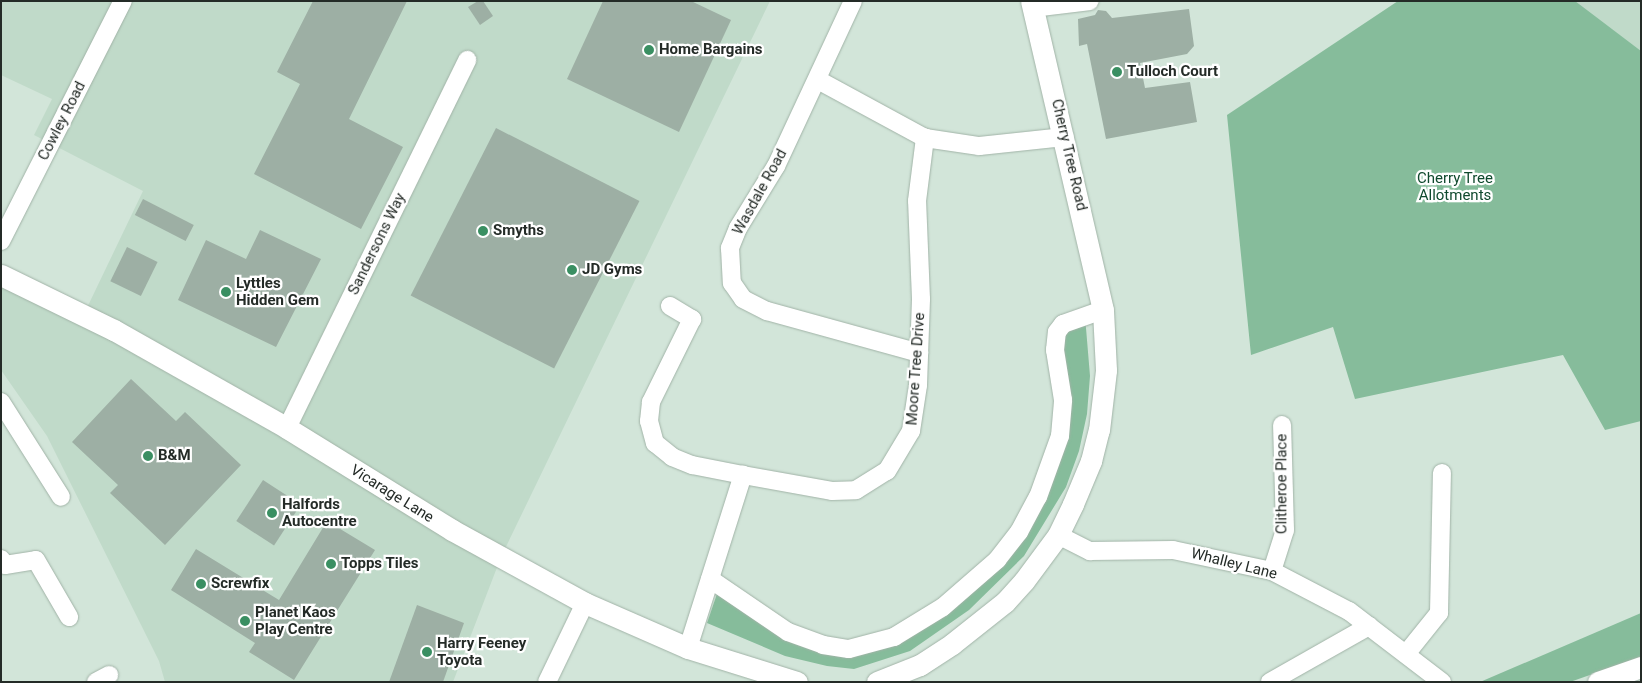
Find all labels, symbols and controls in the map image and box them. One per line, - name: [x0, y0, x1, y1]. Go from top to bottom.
- place label: Home Bargains: [659, 41, 763, 59]
- marker: Home Bargains: [643, 44, 655, 56]
- place label: Tulloch Court: [1127, 63, 1218, 81]
- marker: Tulloch Court: [1111, 66, 1123, 78]
- street label: Cowley Road: [34, 78, 90, 164]
- street label: Cherry Tree Road: [1047, 97, 1091, 213]
- street label: Wasdale Road: [729, 146, 791, 238]
- park label: Cherry Tree Allotments: [1417, 169, 1493, 204]
- street label: Sandersons Way: [345, 190, 409, 298]
- place label: Smyths: [493, 222, 544, 240]
- marker: Smyths: [477, 225, 489, 237]
- place label: JD Gyms: [582, 261, 642, 279]
- marker: JD Gyms: [566, 264, 578, 276]
- place label: Lyttles Hidden Gem: [236, 274, 319, 309]
- marker: Lyttles Hidden Gem: [220, 286, 232, 298]
- street label: Moore Tree Drive: [903, 312, 929, 426]
- street label: Clitheroe Place: [1273, 434, 1291, 534]
- place label: B&M: [158, 447, 191, 465]
- marker: B&M: [142, 450, 154, 462]
- street label: Vicarage Lane: [347, 461, 437, 527]
- place label: Halfords Autocentre: [282, 495, 357, 530]
- marker: Halfords Autocentre: [266, 507, 278, 519]
- street label: Whalley Lane: [1189, 545, 1279, 583]
- place label: Topps Tiles: [341, 555, 419, 573]
- marker: Topps Tiles: [325, 558, 337, 570]
- place label: Screwfix: [211, 575, 269, 593]
- marker: Screwfix: [195, 578, 207, 590]
- place label: Planet Kaos Play Centre: [255, 603, 336, 638]
- marker: Planet Kaos Play Centre: [239, 615, 251, 627]
- place label: Harry Feeney Toyota: [437, 634, 526, 669]
- marker: Harry Feeney Toyota: [421, 646, 433, 658]

